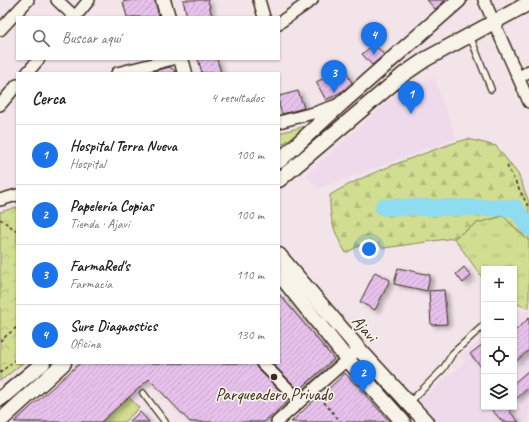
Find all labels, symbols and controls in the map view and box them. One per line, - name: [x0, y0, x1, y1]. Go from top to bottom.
- search box: [16, 16, 280, 60]
- pin: 4: [361, 22, 387, 55]
- icon: search: [30, 27, 52, 49]
- text: Buscar aquí: [62, 29, 121, 48]
- pin: 3: [321, 60, 347, 93]
- pin: 1: [398, 81, 424, 114]
- text: Cerca: [32, 88, 65, 109]
- text: 4 resultados: [211, 90, 264, 106]
- text: Hospital Terra Nueva: [70, 137, 177, 156]
- text: 1: [42, 147, 48, 163]
- text: 100 m: [236, 147, 264, 163]
- text: Hospital: [70, 156, 106, 172]
- text: Papelería Copias: [70, 197, 153, 216]
- text: 2: [42, 207, 48, 223]
- text: 100 m: [236, 207, 264, 223]
- text: Tienda · Ajavi: [70, 216, 129, 232]
- your location: [359, 239, 379, 259]
- text: FarmaRed's: [70, 257, 129, 276]
- map controls: [481, 266, 517, 410]
- button: +: [481, 266, 517, 302]
- text: 3: [42, 267, 48, 283]
- text: 110 m: [236, 267, 264, 283]
- text: Farmacia: [70, 276, 112, 292]
- button: −: [481, 302, 517, 338]
- street label: Ajavi: [347, 311, 383, 347]
- text: Sure Diagnostics: [70, 317, 157, 336]
- text: 4: [42, 327, 48, 343]
- text: 130 m: [236, 327, 264, 343]
- text: Oficina: [70, 336, 101, 352]
- button: locate: [481, 338, 517, 374]
- pin: 2: [350, 360, 376, 393]
- marker: Parqueadero Privado: [269, 372, 279, 382]
- button: layers: [481, 374, 517, 410]
- place label: Parqueadero Privado: [215, 384, 334, 405]

